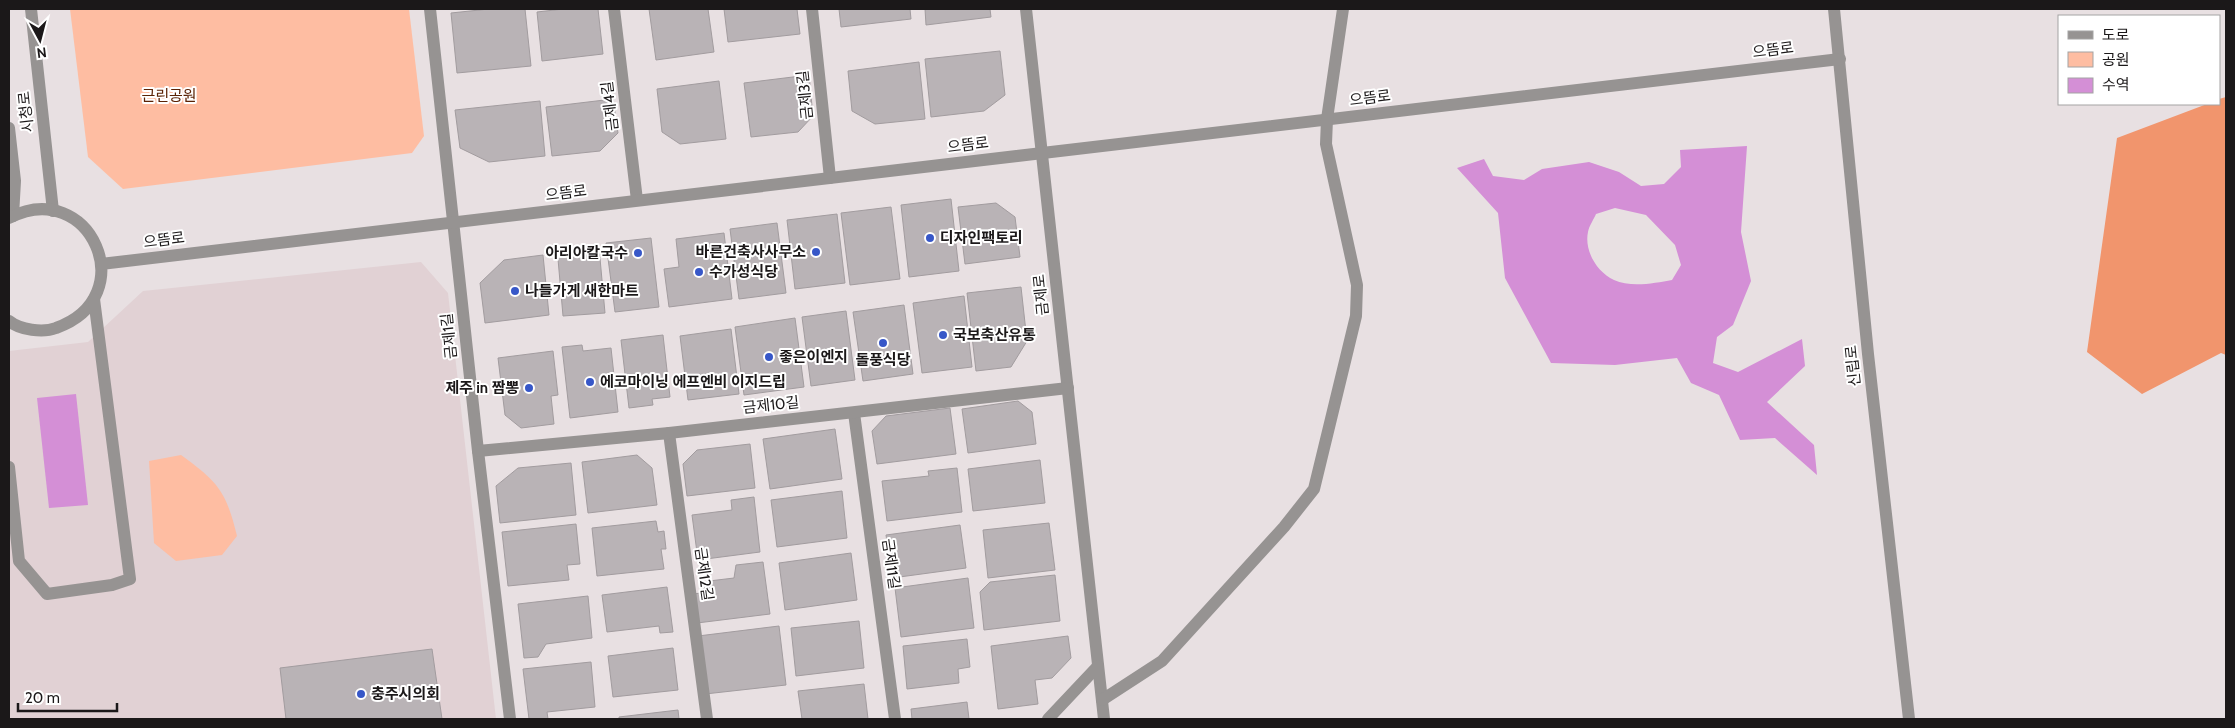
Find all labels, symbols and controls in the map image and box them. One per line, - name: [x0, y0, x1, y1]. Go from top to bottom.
- north arrow: [15, 15, 65, 65]
- legend: [2058, 15, 2220, 105]
- text: 도로: [2102, 26, 2130, 44]
- street label: 으뜸로: [1751, 39, 1795, 61]
- text: N: [36, 43, 48, 62]
- text: 공원: [2102, 51, 2130, 69]
- street label: 금제3길: [793, 69, 817, 121]
- text: 수역: [2102, 76, 2130, 94]
- street label: 금제4길: [598, 80, 622, 132]
- park label: 근린공원: [141, 87, 197, 105]
- street label: 으뜸로: [1348, 87, 1392, 109]
- street label: 시청로: [15, 90, 37, 134]
- street label: 으뜸로: [946, 134, 990, 156]
- street label: 으뜸로: [544, 182, 588, 204]
- street label: 으뜸로: [142, 229, 186, 251]
- place label: 디자인팩토리: [940, 229, 1023, 247]
- marker: 디자인팩토리: [924, 232, 936, 244]
- place label: 바른건축사사무소: [696, 243, 806, 261]
- place label: 아리아칼국수: [545, 244, 628, 262]
- marker: 바른건축사사무소: [810, 246, 822, 258]
- marker: 아리아칼국수: [632, 247, 644, 259]
- place label: 수가성식당: [709, 263, 778, 281]
- marker: 수가성식당: [693, 266, 705, 278]
- street label: 금제로: [1030, 273, 1052, 317]
- place label: 나들가게 새한마트: [525, 282, 639, 300]
- marker: 나들가게 새한마트: [509, 285, 521, 297]
- street label: 금제1길: [438, 312, 460, 360]
- place label: 국보축산유통: [953, 326, 1036, 344]
- marker: 국보축산유통: [937, 329, 949, 341]
- marker: 돌풍식당: [877, 337, 889, 349]
- street label: 신립로: [1842, 344, 1864, 388]
- place label: 좋은이엔지: [779, 348, 848, 366]
- marker: 좋은이엔지: [763, 351, 775, 363]
- place label: 돌풍식당: [855, 351, 911, 369]
- place label: 에코마이닝 에프엔비 이지드립: [600, 373, 786, 391]
- marker: 에코마이닝 에프엔비 이지드립: [584, 376, 596, 388]
- place label: 제주 in 짬뽕: [445, 379, 519, 397]
- marker: 제주 in 짬뽕: [523, 382, 535, 394]
- street label: 금제10길: [742, 393, 800, 417]
- street label: 금제11길: [879, 537, 903, 591]
- street label: 금제12길: [691, 546, 717, 602]
- scale bar: [18, 680, 116, 712]
- place label: 충주시의회: [371, 685, 440, 703]
- marker: 충주시의회: [355, 688, 367, 700]
- text: 20 m: [25, 689, 60, 707]

